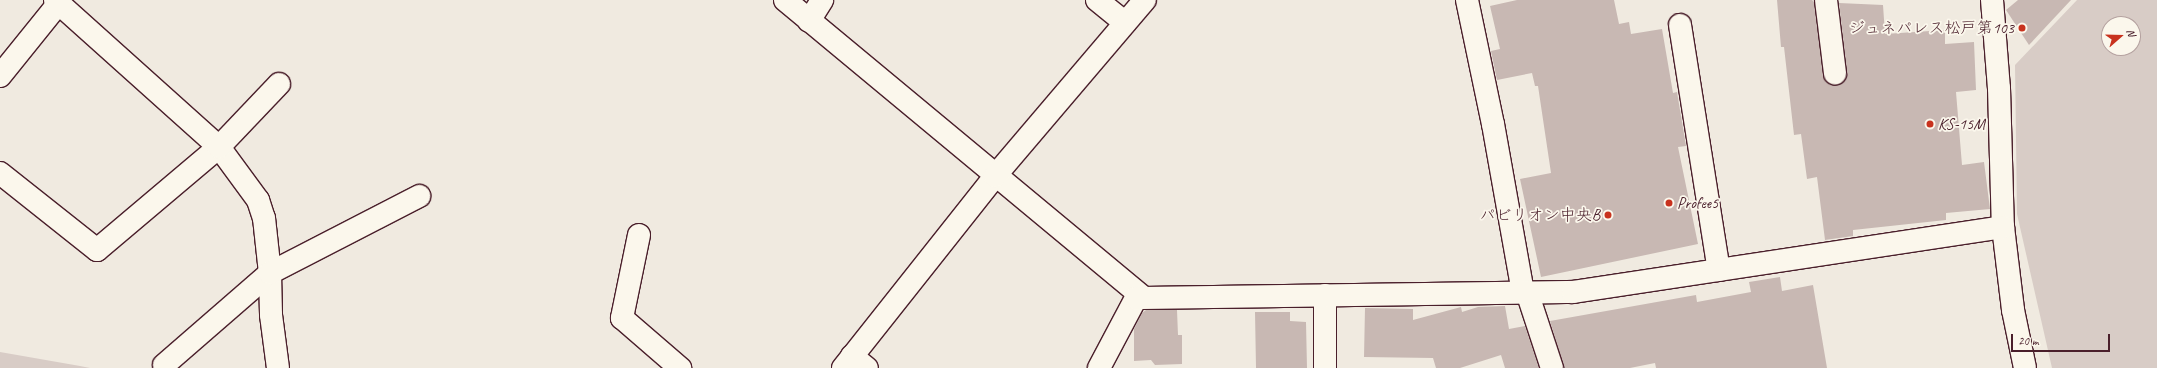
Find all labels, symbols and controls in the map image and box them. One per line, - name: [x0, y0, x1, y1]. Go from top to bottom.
- north arrow: [2101, 16, 2141, 56]
- place label: ジュネパレス松戸第103: [1848, 18, 2014, 38]
- marker: ジュネパレス松戸第103: [2017, 23, 2027, 33]
- text: N: [2124, 27, 2139, 38]
- place label: KS-15M: [1938, 114, 1985, 134]
- marker: KS-15M: [1925, 119, 1935, 129]
- place label: Profee5: [1677, 193, 1718, 213]
- marker: Profee5: [1664, 198, 1674, 208]
- place label: パビリオン中央B: [1480, 205, 1600, 225]
- marker: パビリオン中央B: [1603, 210, 1613, 220]
- scale bar: [2013, 326, 2112, 352]
- text: 20 m: [2018, 333, 2038, 349]

